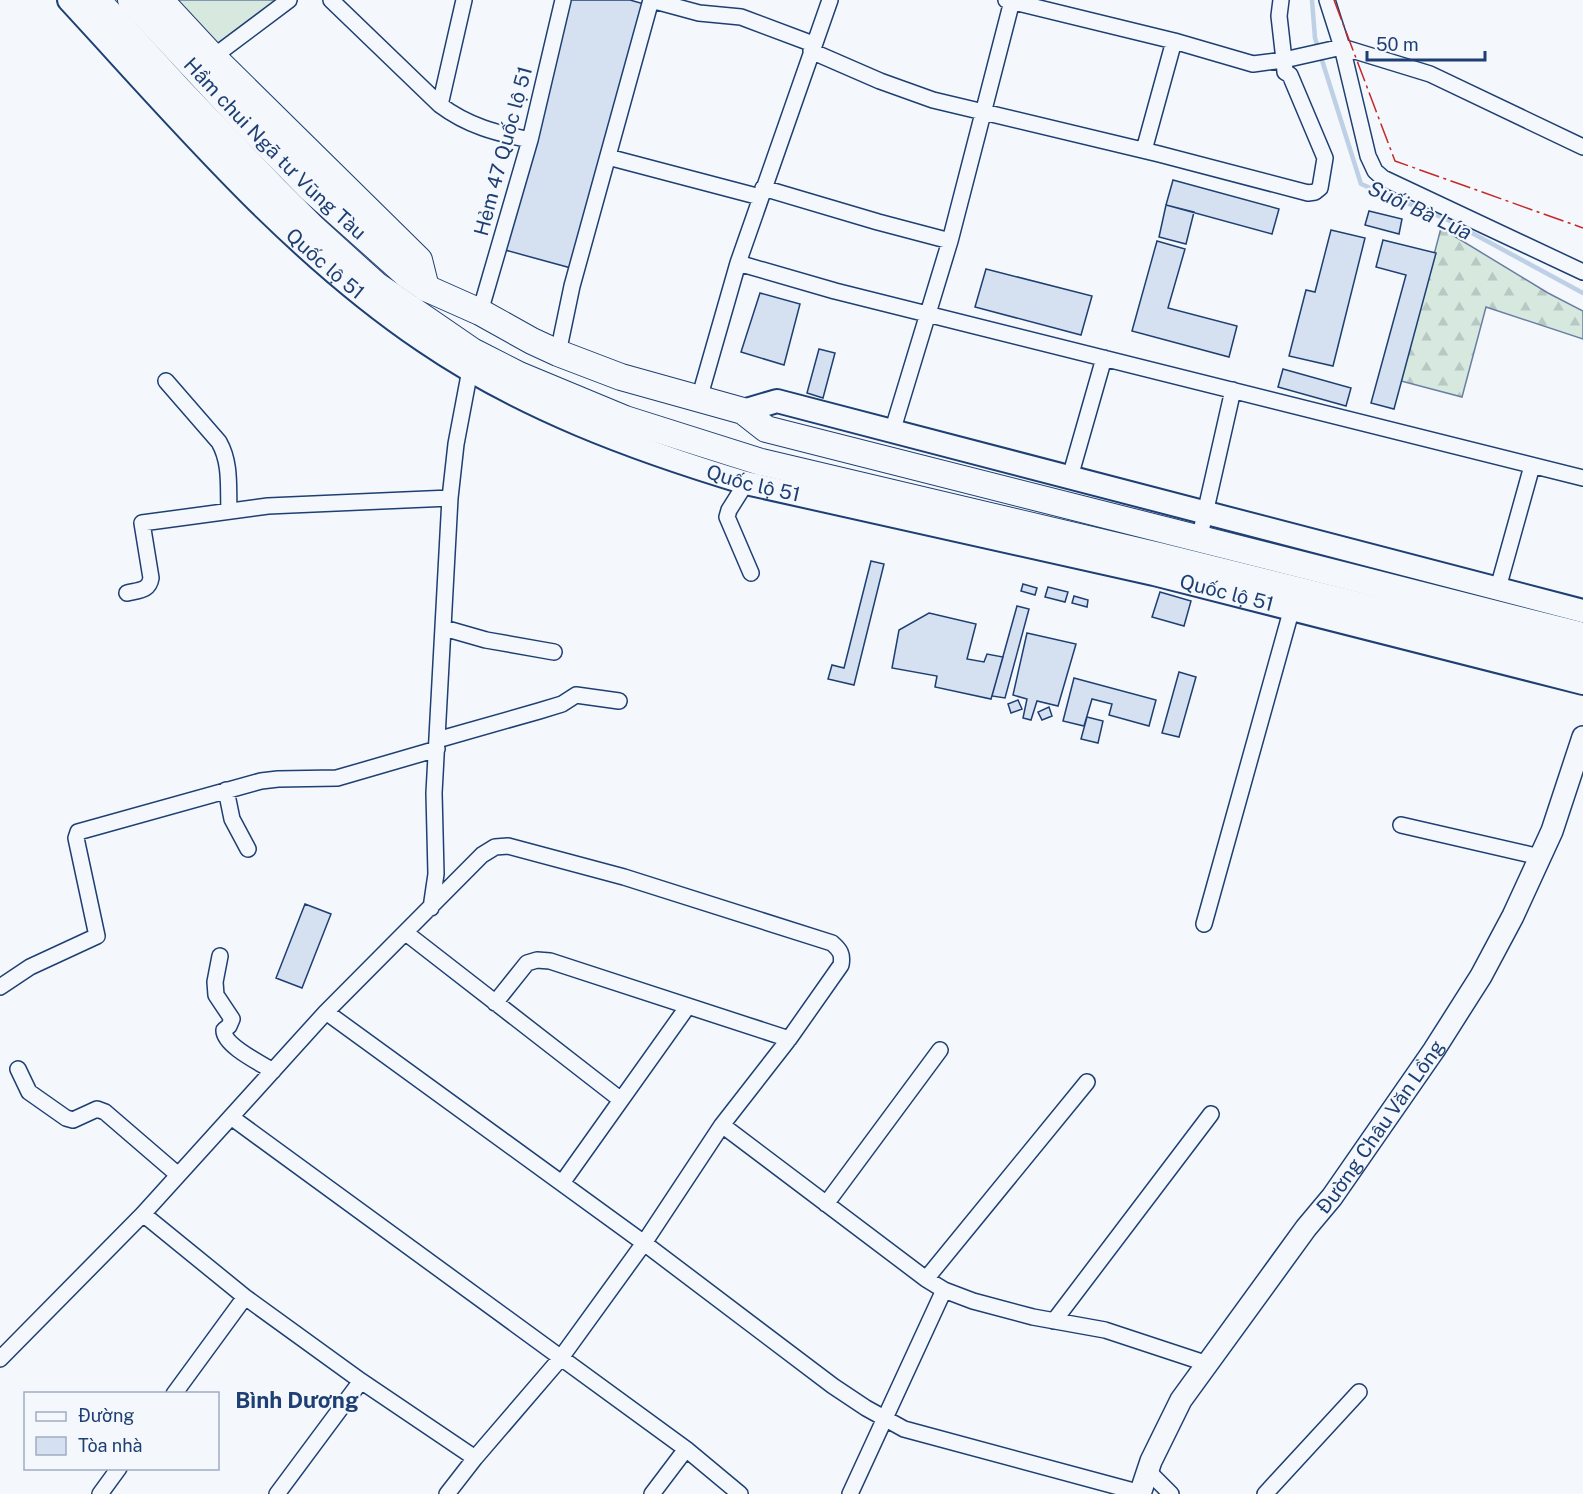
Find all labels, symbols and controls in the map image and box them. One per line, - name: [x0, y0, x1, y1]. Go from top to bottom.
- scale bar: [1367, 24, 1486, 62]
- text: 50 m: [1376, 34, 1419, 55]
- street label: Hầm chui Ngã tư Vũng Tàu: [179, 53, 371, 245]
- street label: Hẻm 47 Quốc lộ 51: [469, 64, 537, 238]
- water label: Suối Bà Lúa: [1364, 175, 1476, 245]
- street label: Quốc lộ 51: [281, 223, 369, 304]
- street label: Quốc lộ 51: [703, 459, 803, 507]
- street label: Quốc lộ 51: [1177, 569, 1276, 616]
- street label: Đường Châu Văn Lồng: [1311, 1036, 1449, 1219]
- district label: Bình Dương: [235, 1387, 359, 1413]
- legend: [24, 1392, 219, 1470]
- text: Đường: [78, 1405, 135, 1426]
- text: Tòa nhà: [78, 1435, 143, 1456]

